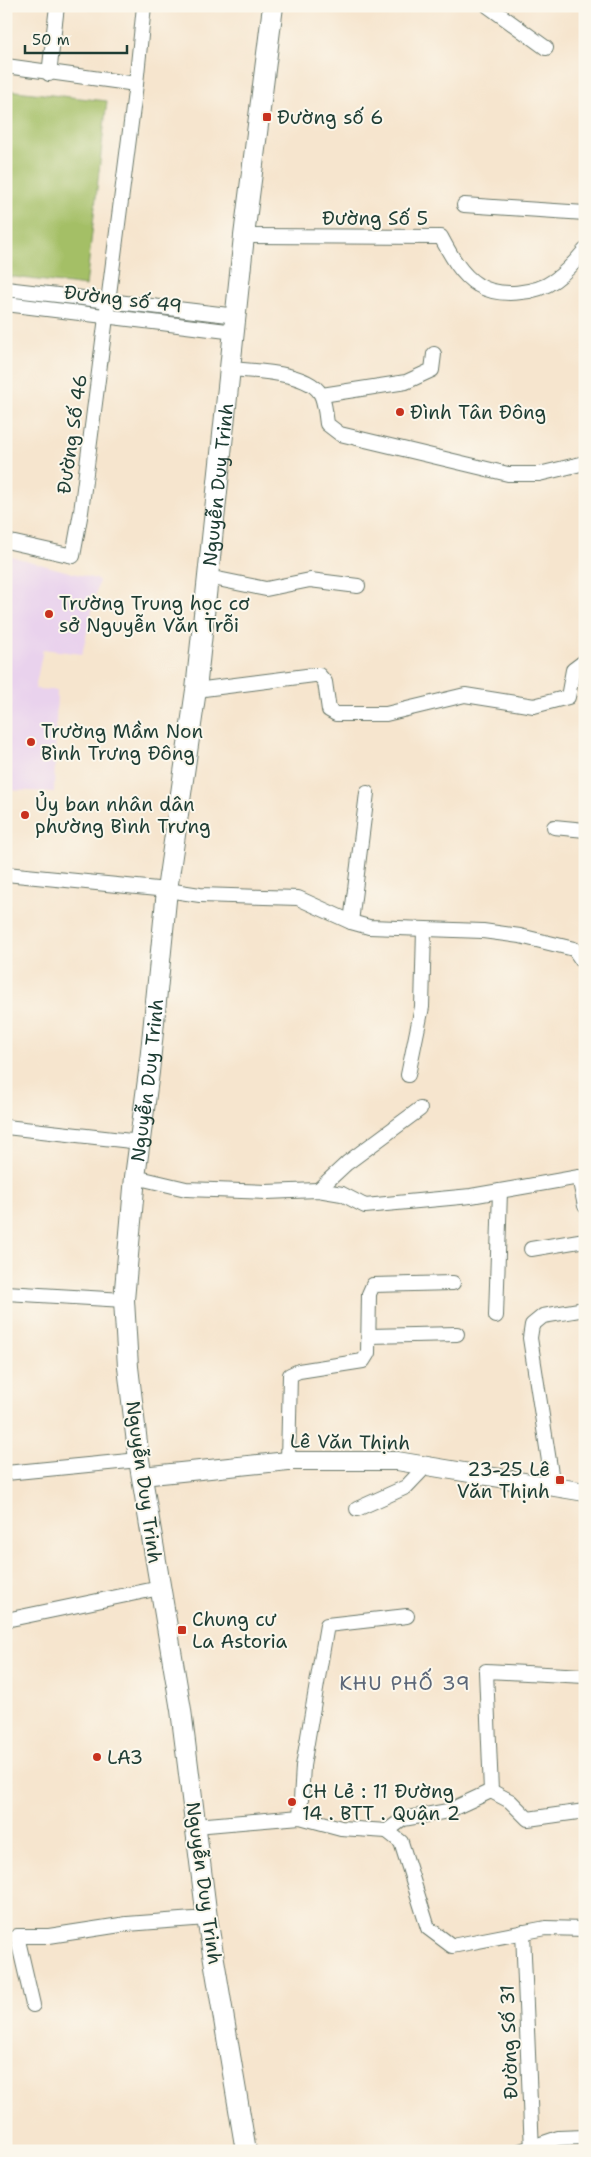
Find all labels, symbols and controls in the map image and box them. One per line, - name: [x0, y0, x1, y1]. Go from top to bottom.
- scale bar: [25, 22, 128, 54]
- text: 50 m: [32, 30, 70, 50]
- place label: Đường số 6: [277, 105, 384, 130]
- marker: Đường số 6: [261, 111, 273, 123]
- street label: Đường Số 5: [322, 206, 428, 231]
- street label: Đường số 49: [62, 279, 184, 319]
- street label: Đường Số 46: [51, 373, 93, 495]
- place label: Đình Tân Đông: [410, 400, 546, 425]
- street label: Nguyễn Duy Trinh: [197, 402, 239, 568]
- marker: Đình Tân Đông: [394, 406, 406, 418]
- place label: Trường Trung học cơ sở Nguyễn Văn Trỗi: [59, 591, 250, 638]
- marker: Trường Trung học cơ sở Nguyễn Văn Trỗi: [43, 608, 55, 620]
- place label: Trường Mầm Non Bình Trưng Đông: [41, 719, 203, 766]
- marker: Trường Mầm Non Bình Trưng Đông: [25, 736, 37, 748]
- place label: Ủy ban nhân dân phường Bình Trưng: [35, 791, 211, 839]
- marker: Ủy ban nhân dân phường Bình Trưng: [19, 809, 31, 821]
- street label: Nguyễn Duy Trinh: [125, 998, 169, 1164]
- street label: Nguyễn Duy Trinh: [120, 1399, 168, 1565]
- street label: Lê Văn Thịnh: [290, 1428, 410, 1456]
- place label: 23-25 Lê Văn Thịnh: [457, 1457, 550, 1504]
- marker: 23-25 Lê Văn Thịnh: [554, 1474, 566, 1486]
- place label: Chung cư La Astoria: [192, 1607, 288, 1654]
- marker: Chung cư La Astoria: [176, 1624, 188, 1636]
- district label: KHU PHỐ 39: [339, 1668, 471, 1696]
- place label: LA3: [107, 1745, 143, 1770]
- marker: LA3: [91, 1751, 103, 1763]
- place label: CH Lẻ : 11 Đường 14 . BTT . Quận 2: [302, 1779, 460, 1826]
- marker: CH Lẻ : 11 Đường 14 . BTT . Quận 2: [286, 1796, 298, 1808]
- street label: Nguyễn Duy Trinh: [180, 1800, 228, 1966]
- street label: Đường Số 31: [495, 1984, 523, 2100]

